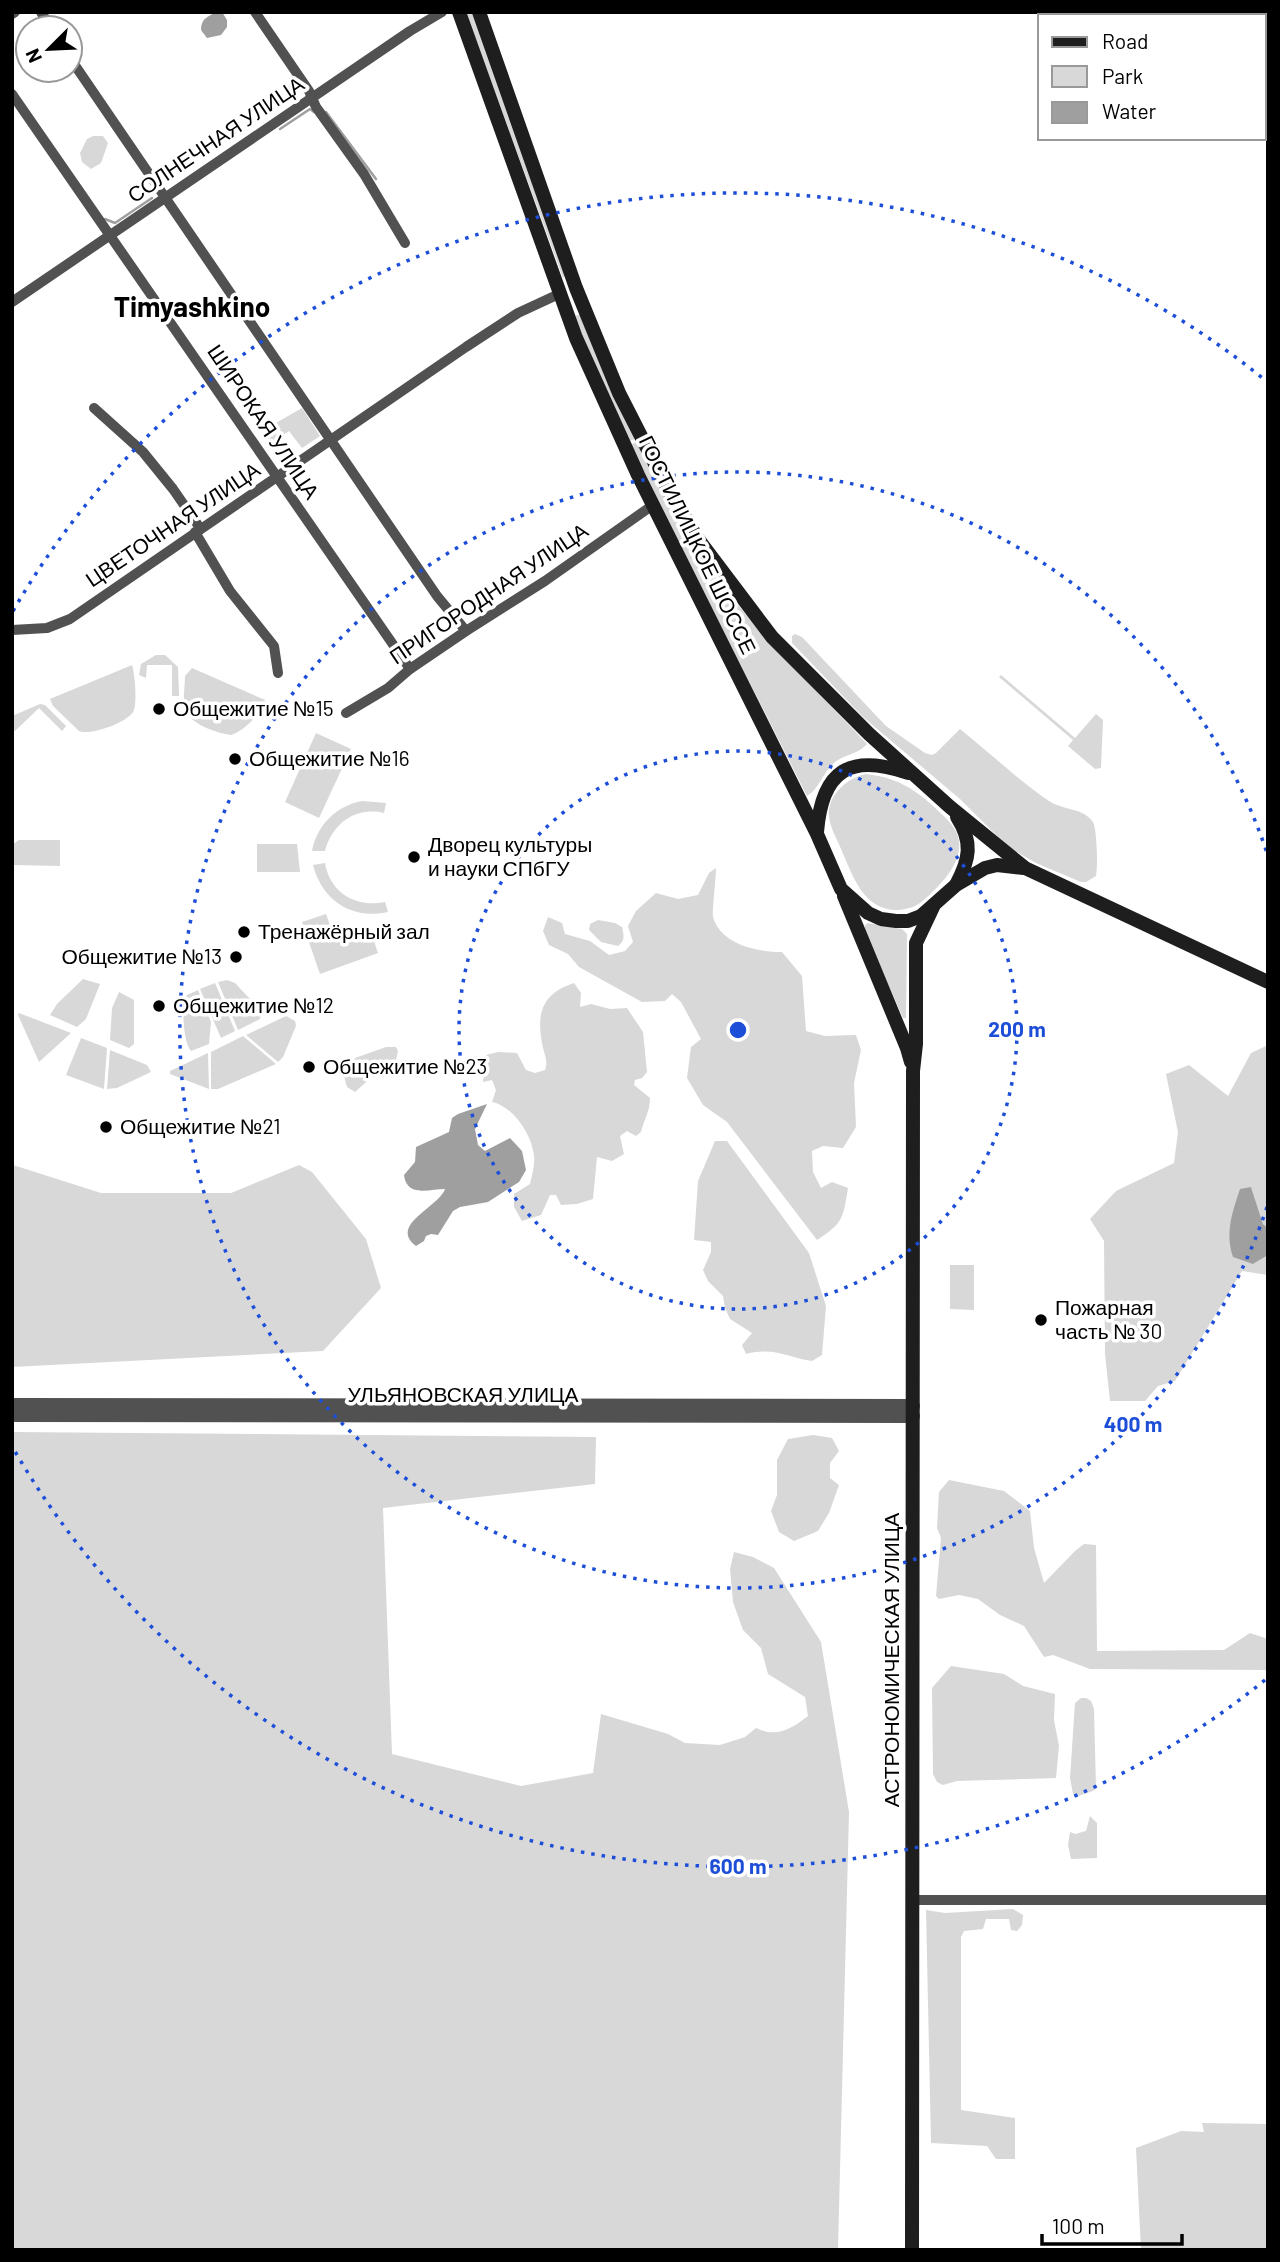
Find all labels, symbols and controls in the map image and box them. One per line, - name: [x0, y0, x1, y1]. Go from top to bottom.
- north arrow: [14, 14, 84, 84]
- legend: [1038, 14, 1266, 140]
- text: Road: [1102, 28, 1148, 53]
- text: N: [20, 46, 46, 67]
- text: Park: [1102, 63, 1143, 88]
- street label: СОЛНЕЧНАЯ УЛИЦА: [122, 70, 308, 207]
- text: Water: [1102, 98, 1157, 123]
- district label: Timyashkino: [114, 289, 270, 323]
- street label: ШИРОКАЯ УЛИЦА: [203, 339, 325, 503]
- street label: ГОСТИЛИЦКОЕ ШОССЕ: [635, 431, 762, 658]
- street label: ЦВЕТОЧНАЯ УЛИЦА: [80, 456, 264, 591]
- street label: ПРИГОРОДНАЯ УЛИЦА: [384, 517, 592, 669]
- place label: Общежитие №15: [173, 695, 334, 720]
- marker: Общежитие №15: [151, 701, 167, 717]
- place label: Общежитие №16: [249, 745, 410, 770]
- marker: Общежитие №16: [227, 751, 243, 767]
- place label: Дворец культуры и науки СПбГУ: [428, 831, 592, 880]
- marker: Дворец культуры и науки СПбГУ: [406, 849, 422, 865]
- place label: Тренажёрный зал: [258, 918, 430, 943]
- marker: Тренажёрный зал: [236, 924, 252, 940]
- place label: Общежитие №13: [61, 943, 222, 968]
- marker: Общежитие №13: [228, 949, 244, 965]
- place label: Общежитие №12: [173, 992, 334, 1017]
- marker: Общежитие №12: [151, 998, 167, 1014]
- text: 200 m: [988, 1016, 1046, 1041]
- centre of rings: [726, 1018, 750, 1042]
- place label: Общежитие №23: [323, 1053, 487, 1078]
- marker: Общежитие №23: [301, 1059, 317, 1075]
- place label: Общежитие №21: [120, 1113, 281, 1138]
- marker: Общежитие №21: [98, 1119, 114, 1135]
- place label: Пожарная часть № 30: [1055, 1294, 1162, 1343]
- marker: Пожарная часть № 30: [1033, 1312, 1049, 1328]
- street label: УЛЬЯНОВСКАЯ УЛИЦА: [347, 1381, 579, 1406]
- text: 400 m: [1104, 1411, 1162, 1436]
- street label: АСТРОНОМИЧЕСКАЯ УЛИЦА: [878, 1513, 903, 1807]
- text: 600 m: [710, 1853, 766, 1878]
- scale bar: [1042, 2202, 1182, 2246]
- text: 100 m: [1052, 2213, 1105, 2238]

